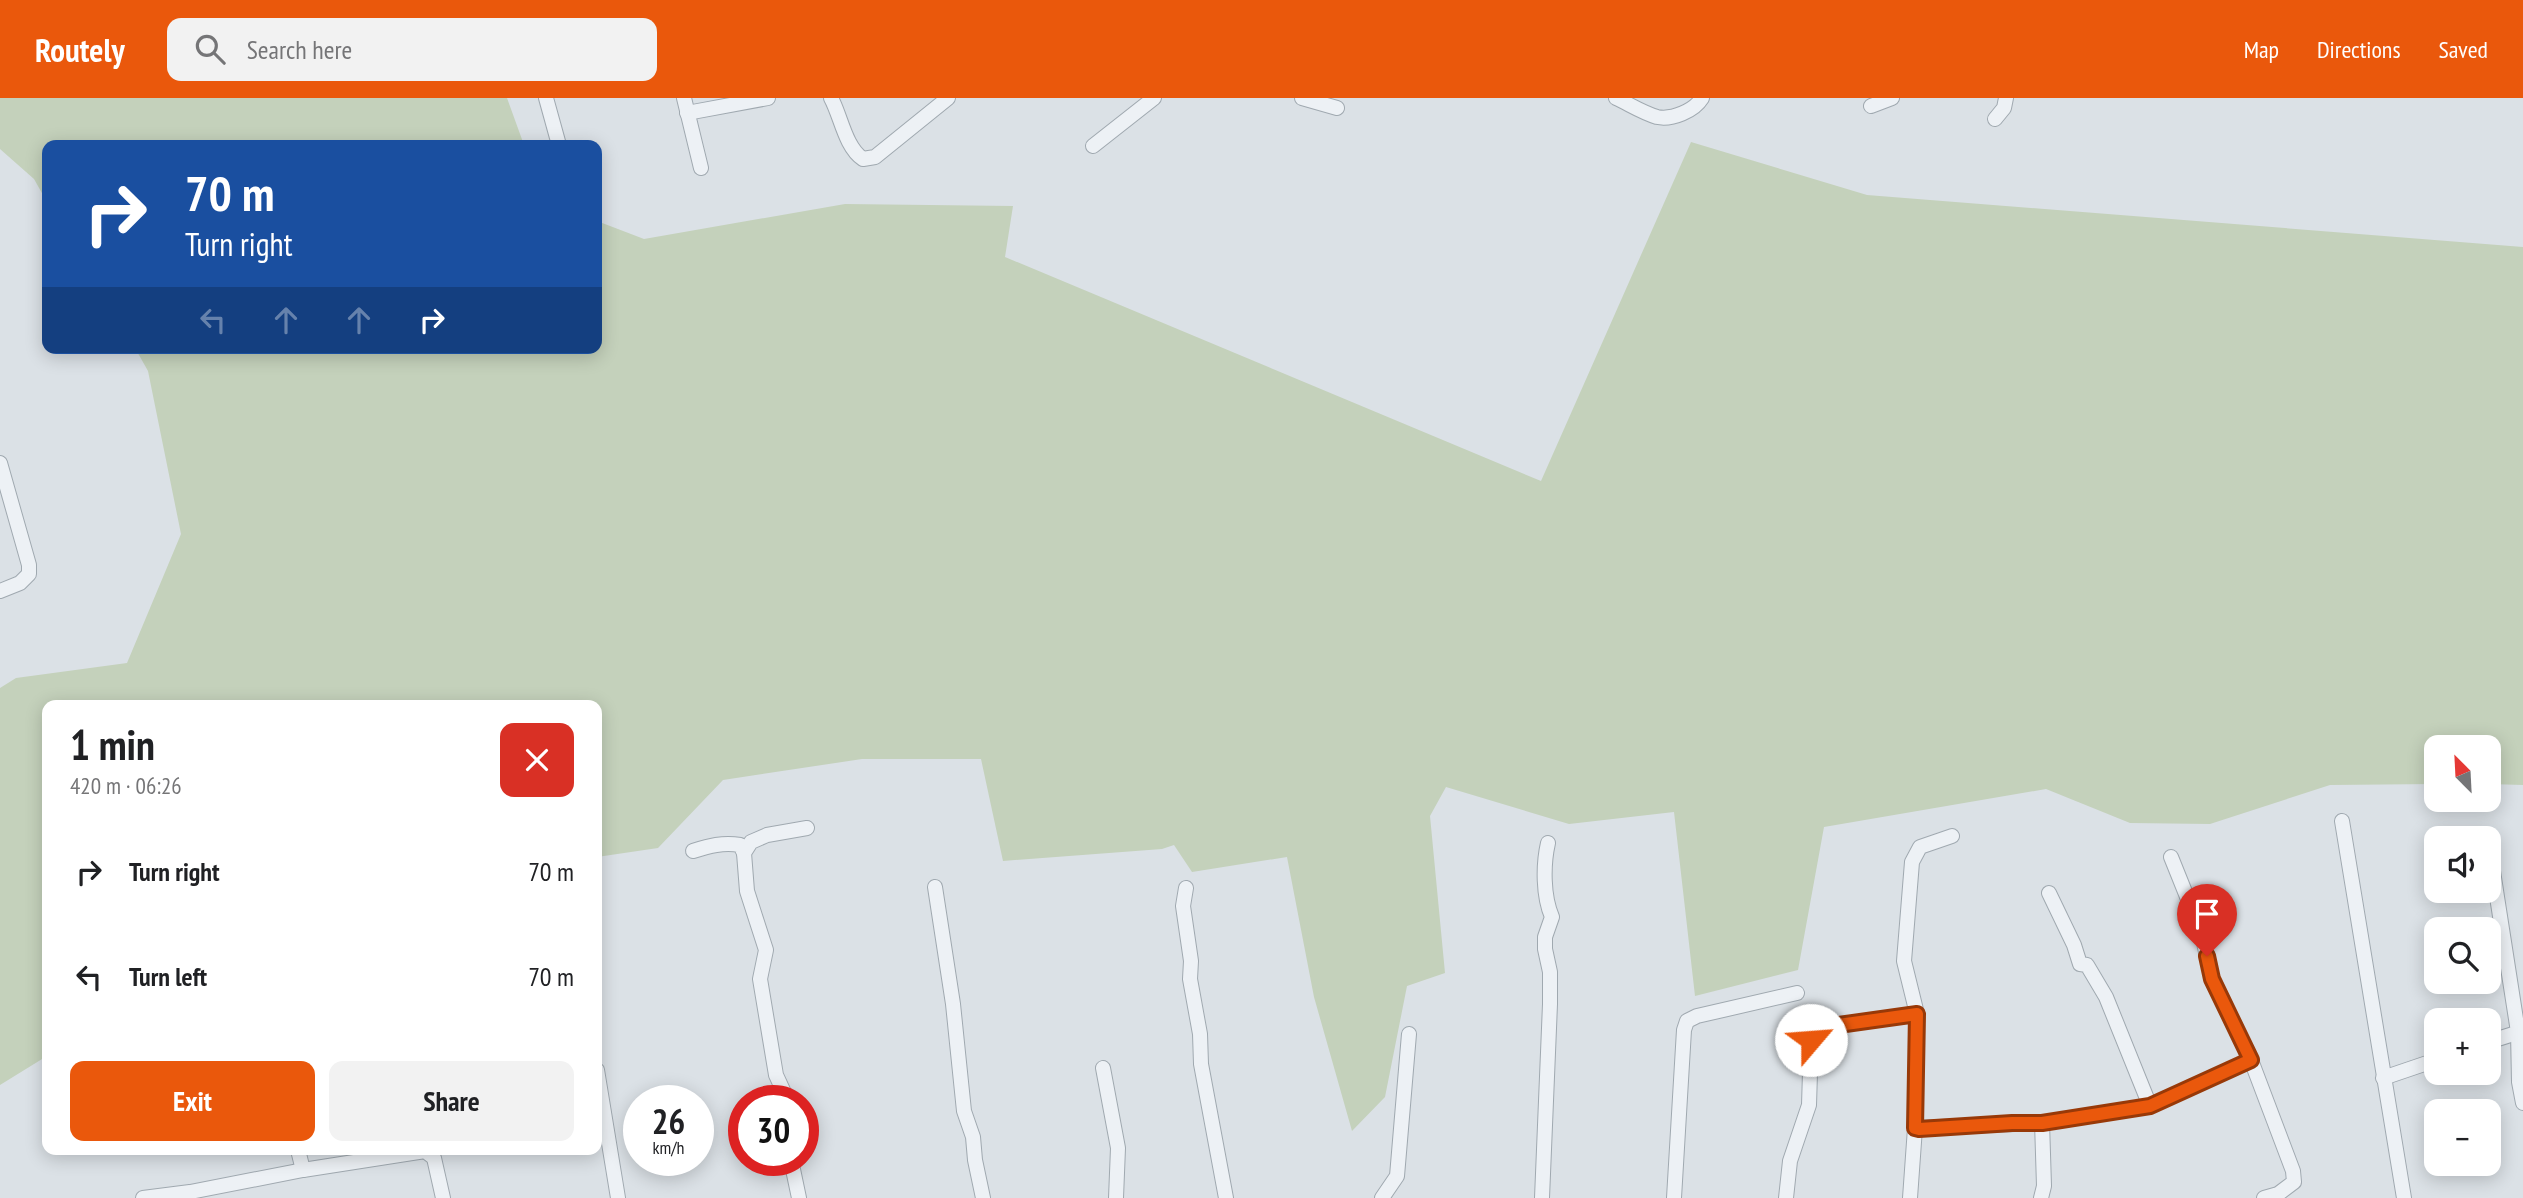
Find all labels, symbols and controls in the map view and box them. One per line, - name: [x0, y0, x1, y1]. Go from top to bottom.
- search box: [167, 18, 657, 81]
- text: Routely: [35, 28, 125, 71]
- icon: search: [191, 30, 229, 68]
- text: Search here: [247, 33, 352, 66]
- text: Map: [2244, 34, 2279, 65]
- text: Directions: [2317, 34, 2401, 65]
- text: Saved: [2439, 34, 2488, 65]
- text: 70 m: [185, 161, 274, 225]
- icon: right: [70, 168, 161, 259]
- text: Turn right: [185, 223, 293, 265]
- icon: left: [194, 301, 232, 339]
- icon: ahead: [267, 301, 305, 339]
- icon: ahead: [340, 301, 378, 339]
- icon: right: [413, 301, 451, 339]
- text: 1 min: [70, 717, 155, 772]
- button: close: [500, 723, 574, 797]
- north arrow: [2424, 735, 2501, 812]
- map controls: [2424, 735, 2501, 1176]
- text: 420 m · 06:26: [70, 771, 182, 800]
- button: sound: [2424, 826, 2501, 903]
- icon: right: [70, 853, 108, 891]
- text: Turn right: [129, 855, 220, 888]
- text: 70 m: [528, 855, 574, 888]
- pin: [2177, 884, 2237, 956]
- icon: arrive: [2188, 895, 2226, 933]
- button: search: [2424, 917, 2501, 994]
- icon: left: [70, 958, 108, 996]
- text: Turn left: [129, 960, 207, 993]
- text: 70 m: [528, 960, 574, 993]
- position arrow: [1774, 1003, 1848, 1077]
- button: +: [2424, 1008, 2501, 1085]
- button: Exit: [70, 1061, 315, 1141]
- button: Share: [329, 1061, 574, 1141]
- speed limit sign: 30: [728, 1085, 819, 1176]
- text: 26: [652, 1098, 685, 1144]
- button: −: [2424, 1099, 2501, 1176]
- text: km/h: [653, 1136, 684, 1159]

